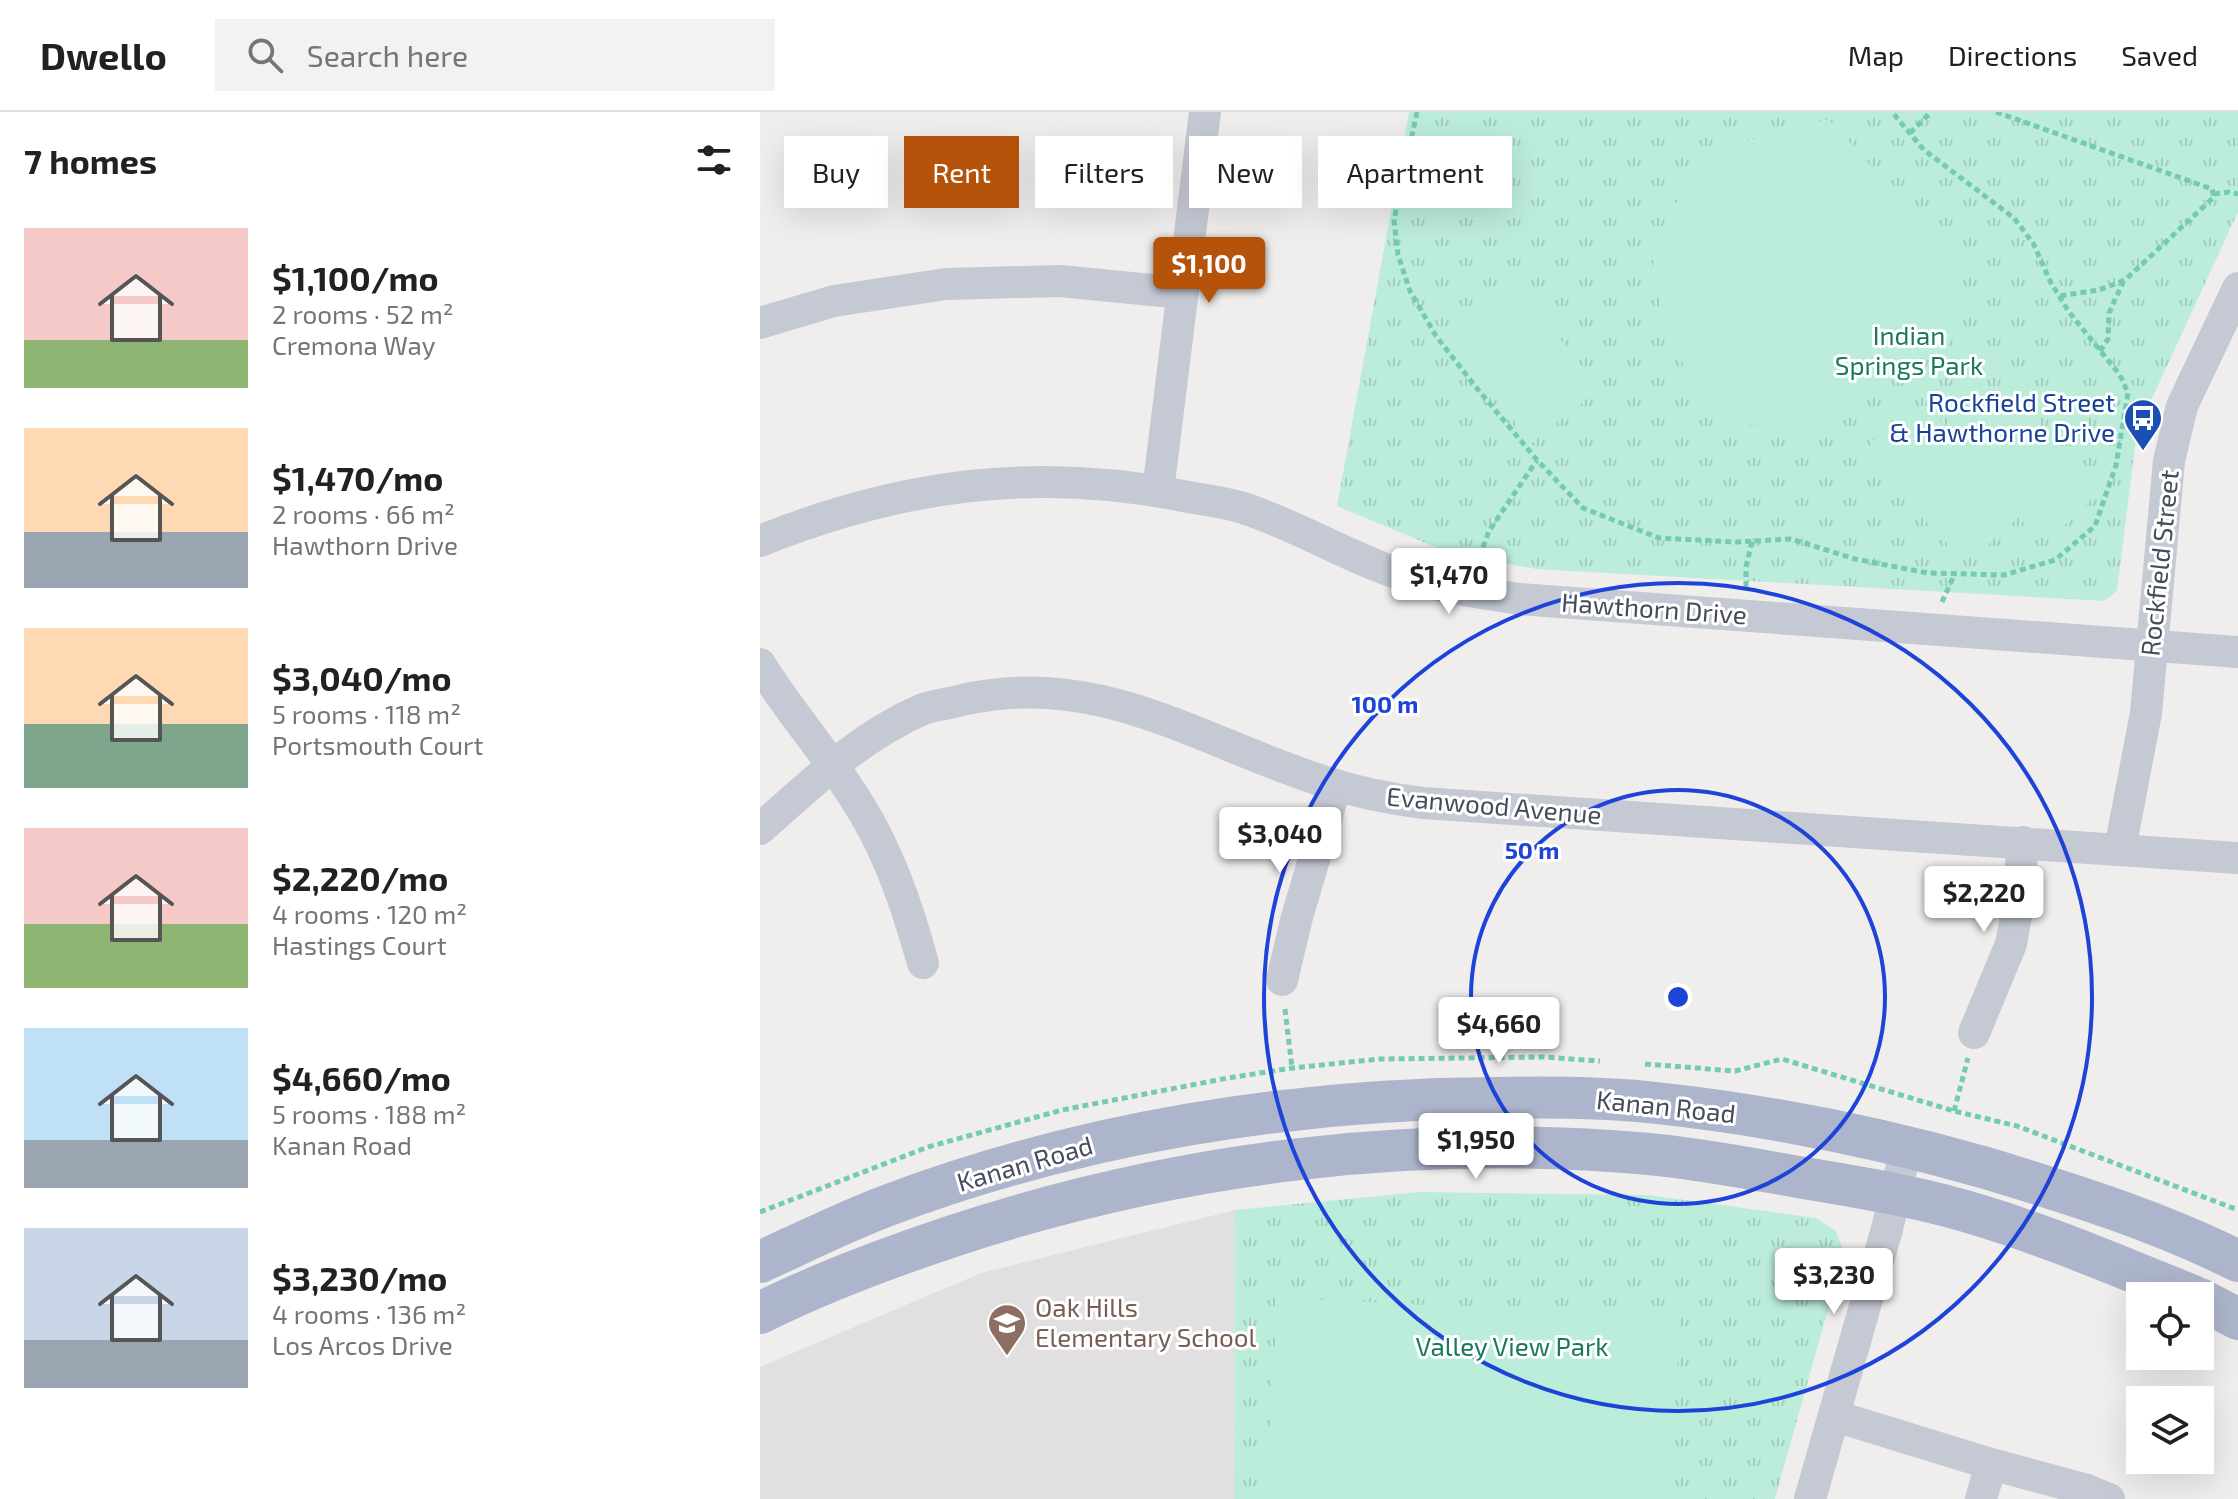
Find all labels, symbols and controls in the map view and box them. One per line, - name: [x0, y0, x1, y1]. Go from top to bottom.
- search box: [215, 19, 775, 91]
- text: Dwello: [40, 32, 167, 78]
- icon: search: [243, 33, 287, 77]
- text: Search here: [307, 37, 468, 73]
- text: Map: [1848, 38, 1904, 72]
- text: Directions: [1948, 38, 2077, 72]
- text: Saved: [2121, 38, 2198, 72]
- chip: Buy: [784, 136, 888, 208]
- chip: Rent: [904, 136, 1019, 208]
- chip: Filters: [1035, 136, 1173, 208]
- chip: New: [1189, 136, 1302, 208]
- chip: Apartment: [1318, 136, 1512, 208]
- icon: filters: [692, 138, 736, 182]
- text: 7 homes: [24, 140, 157, 181]
- pin: $1,100: [1144, 237, 1274, 305]
- text: $1,100: [1171, 247, 1247, 278]
- text: $1,100/mo: [272, 257, 438, 298]
- icon: home: [88, 260, 184, 356]
- text: 2 rooms · 52 m²: [272, 298, 454, 329]
- park label: Indian Springs Park: [1835, 319, 1983, 380]
- text: Cremona Way: [272, 329, 436, 360]
- place label: Rockfield Street & Hawthorne Drive: [1889, 386, 2115, 447]
- bus stop icon: Rockfield Street & Hawthorne Drive: [2122, 397, 2164, 452]
- text: $1,470/mo: [272, 457, 443, 498]
- icon: home: [88, 460, 184, 556]
- street label: Rockfield Street: [2133, 468, 2184, 657]
- text: 2 rooms · 66 m²: [272, 498, 455, 529]
- text: Hawthorn Drive: [272, 529, 458, 560]
- pin: $1,470: [1384, 548, 1514, 616]
- text: $1,470: [1409, 558, 1489, 589]
- street label: Hawthorn Drive: [1560, 586, 1748, 629]
- text: $3,040/mo: [272, 657, 452, 698]
- icon: home: [88, 660, 184, 756]
- text: 100 m: [1352, 689, 1418, 718]
- text: 5 rooms · 118 m²: [272, 698, 461, 729]
- text: Portsmouth Court: [272, 729, 483, 760]
- street label: Evanwood Avenue: [1385, 780, 1603, 829]
- pin: $3,040: [1215, 807, 1345, 875]
- text: $3,040: [1237, 817, 1323, 848]
- text: 50 m: [1505, 835, 1559, 864]
- text: $2,220/mo: [272, 857, 448, 898]
- icon: home: [88, 860, 184, 956]
- pin: $2,220: [1919, 866, 2049, 934]
- text: $2,220: [1942, 876, 2026, 907]
- text: 4 rooms · 120 m²: [272, 898, 467, 929]
- text: Hastings Court: [272, 929, 447, 960]
- centre of rings: [1664, 983, 1692, 1011]
- pin: $4,660: [1434, 997, 1564, 1065]
- text: $4,660: [1456, 1007, 1542, 1038]
- text: $4,660/mo: [272, 1057, 451, 1098]
- icon: home: [88, 1060, 184, 1156]
- street label: Kanan Road: [1595, 1083, 1737, 1128]
- text: 5 rooms · 188 m²: [272, 1098, 466, 1129]
- pin: $1,950: [1411, 1113, 1541, 1181]
- text: $1,950: [1437, 1123, 1515, 1154]
- street label: Kanan Road: [953, 1128, 1096, 1197]
- text: Kanan Road: [272, 1129, 412, 1160]
- pin: $3,230: [1769, 1248, 1899, 1316]
- text: $3,230/mo: [272, 1257, 447, 1298]
- text: $3,230: [1793, 1258, 1875, 1289]
- icon: home: [88, 1260, 184, 1356]
- map controls: [2126, 1282, 2214, 1474]
- button: locate: [2126, 1282, 2214, 1370]
- place label: Oak Hills Elementary School: [1035, 1291, 1257, 1352]
- text: 4 rooms · 136 m²: [272, 1298, 466, 1329]
- school or university icon: Oak Hills Elementary School: [986, 1302, 1028, 1357]
- text: Los Arcos Drive: [272, 1329, 453, 1360]
- park label: Valley View Park: [1415, 1330, 1609, 1361]
- button: layers: [2126, 1386, 2214, 1474]

